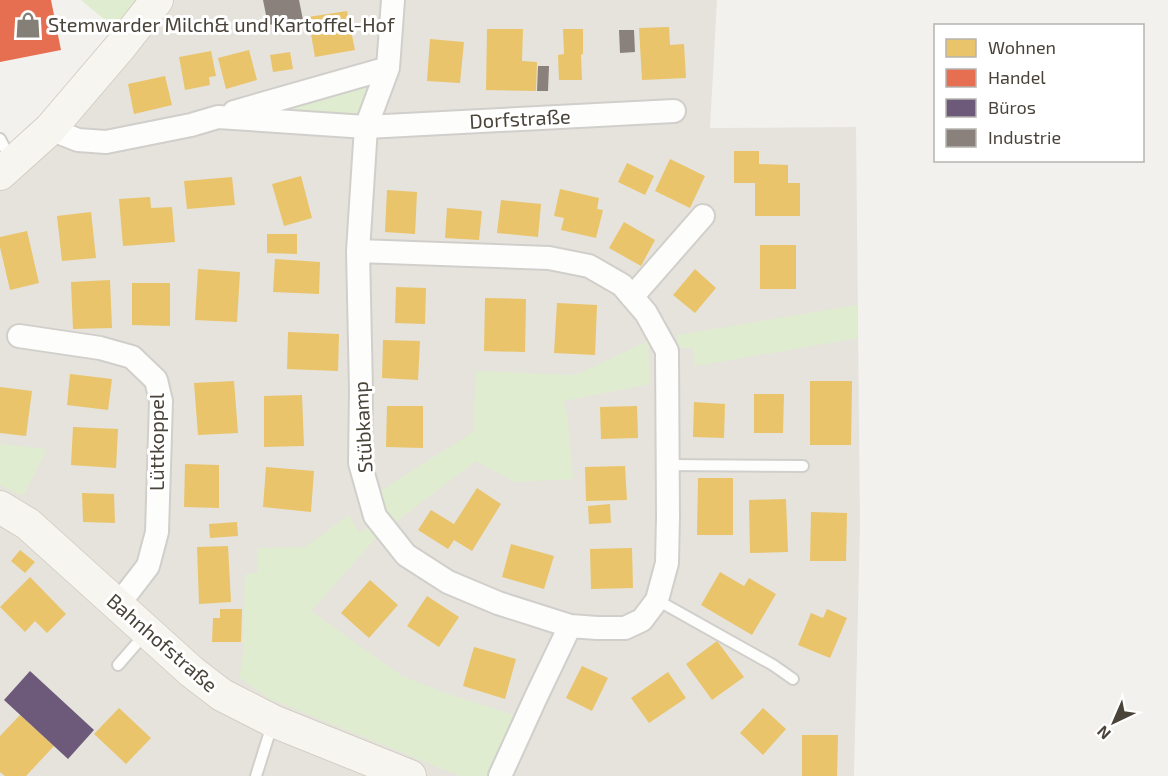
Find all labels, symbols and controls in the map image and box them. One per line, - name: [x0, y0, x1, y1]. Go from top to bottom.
- shop icon: Stemwarder Milch& und Kartoffel-Hof: [13, 10, 43, 40]
- place label: Stemwarder Milch& und Kartoffel-Hof: [48, 12, 395, 36]
- legend: [934, 24, 1144, 162]
- text: Wohnen: [988, 36, 1056, 58]
- text: Handel: [988, 66, 1046, 88]
- text: Büros: [988, 96, 1036, 118]
- street label: Dorfstraße: [469, 103, 571, 133]
- text: Industrie: [988, 126, 1061, 148]
- street label: Stübkamp: [348, 381, 376, 474]
- street label: Lüttkoppel: [144, 393, 168, 491]
- street label: Bahnhofstraße: [103, 588, 223, 697]
- north arrow: [1084, 692, 1144, 752]
- text: N: [1092, 722, 1114, 744]

